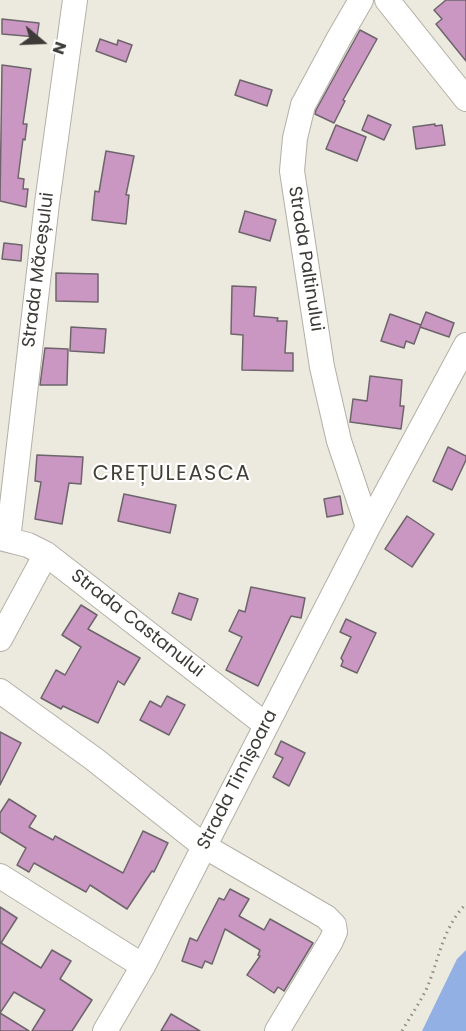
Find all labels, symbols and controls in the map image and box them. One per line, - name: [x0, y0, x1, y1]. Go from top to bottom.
- north arrow: [12, 12, 72, 72]
- text: N: [47, 39, 72, 57]
- street label: Strada Paltinului: [283, 185, 327, 333]
- street label: Strada Măceșului: [19, 191, 59, 349]
- district label: CREȚULEASCA: [93, 462, 251, 488]
- street label: Strada Castanului: [66, 565, 208, 683]
- street label: Strada Timișoara: [193, 706, 283, 854]

